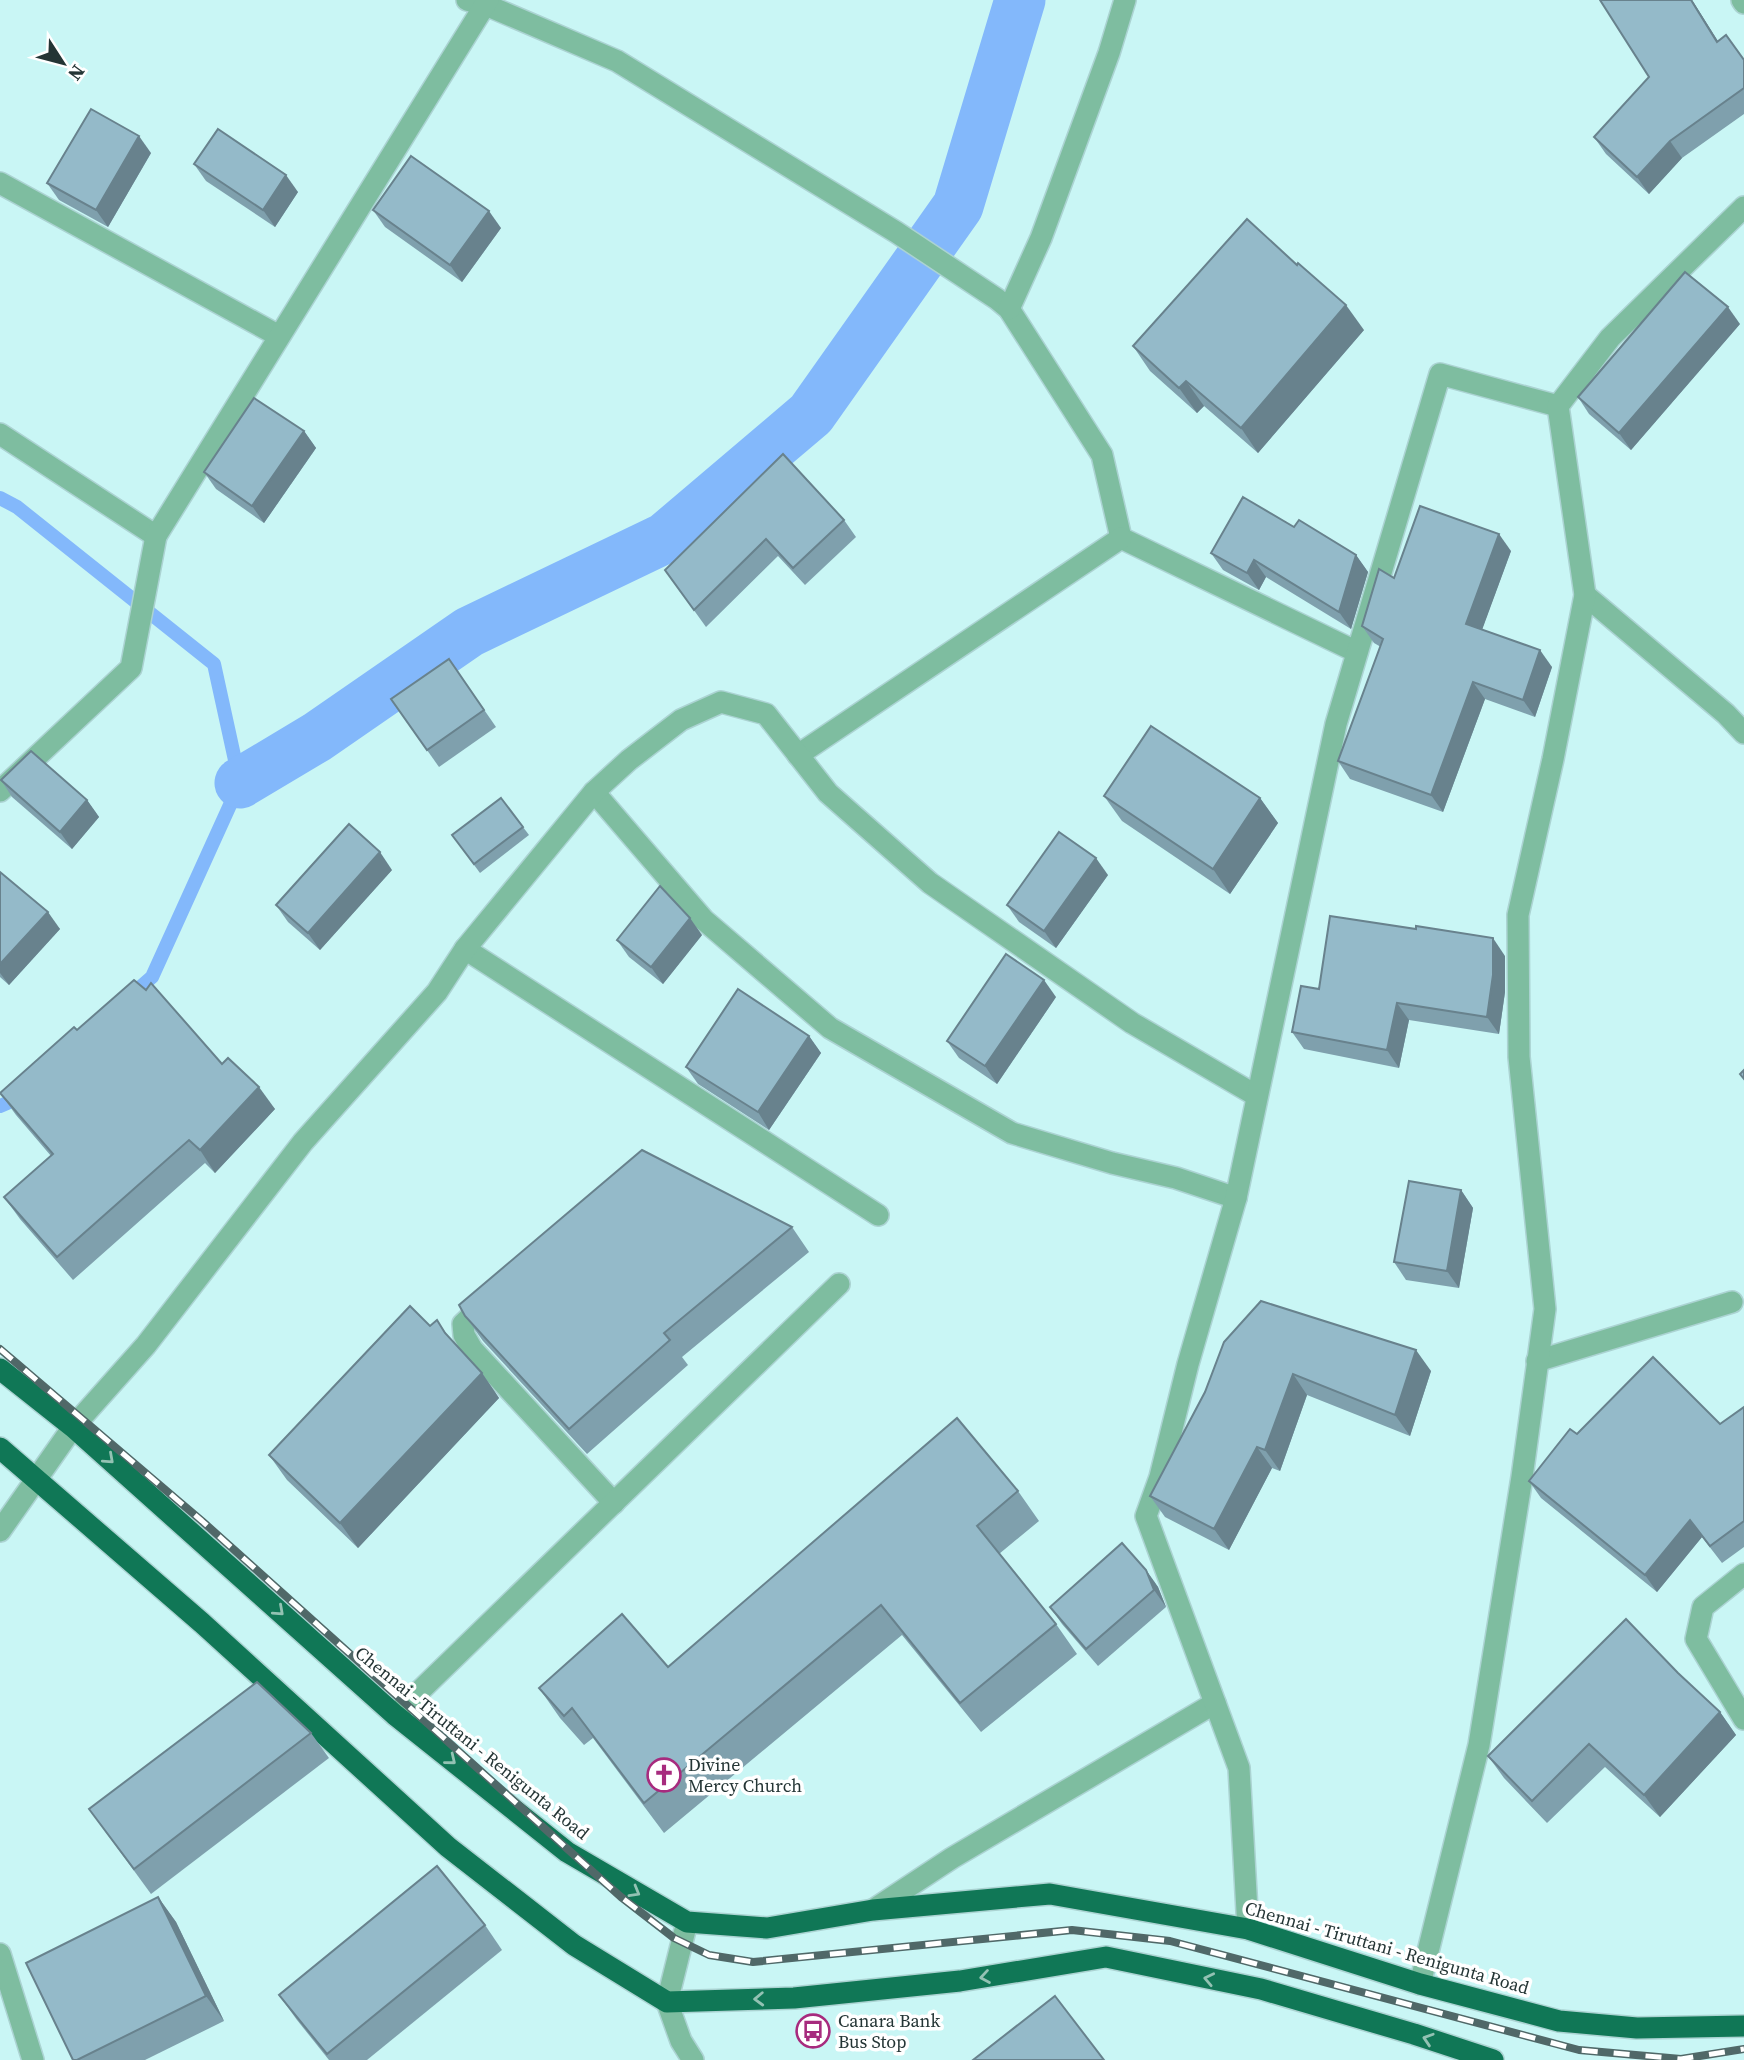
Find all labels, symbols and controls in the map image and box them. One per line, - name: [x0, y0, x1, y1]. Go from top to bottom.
- north arrow: [28, 28, 98, 98]
- text: N: [62, 60, 91, 86]
- one-way arrow: [101, 1451, 114, 1464]
- one-way arrow: [271, 1603, 284, 1615]
- street label: Chennai - Tiruttani - Renigunta Road: [350, 1640, 595, 1845]
- one-way arrow: [444, 1751, 456, 1764]
- place label: Divine Mercy Church: [688, 1752, 802, 1798]
- church icon: Divine Mercy Church: [645, 1756, 683, 1794]
- one-way arrow: [628, 1884, 641, 1897]
- street label: Chennai - Tiruttani - Renigunta Road: [1242, 1895, 1532, 2000]
- one-way arrow: [979, 1969, 991, 1984]
- one-way arrow: [1203, 1972, 1215, 1987]
- one-way arrow: [753, 1992, 764, 2007]
- place label: Canara Bank Bus Stop: [838, 2008, 940, 2054]
- bus stop icon: Canara Bank Bus Stop: [794, 2012, 832, 2050]
- one-way arrow: [1423, 2032, 1435, 2047]

